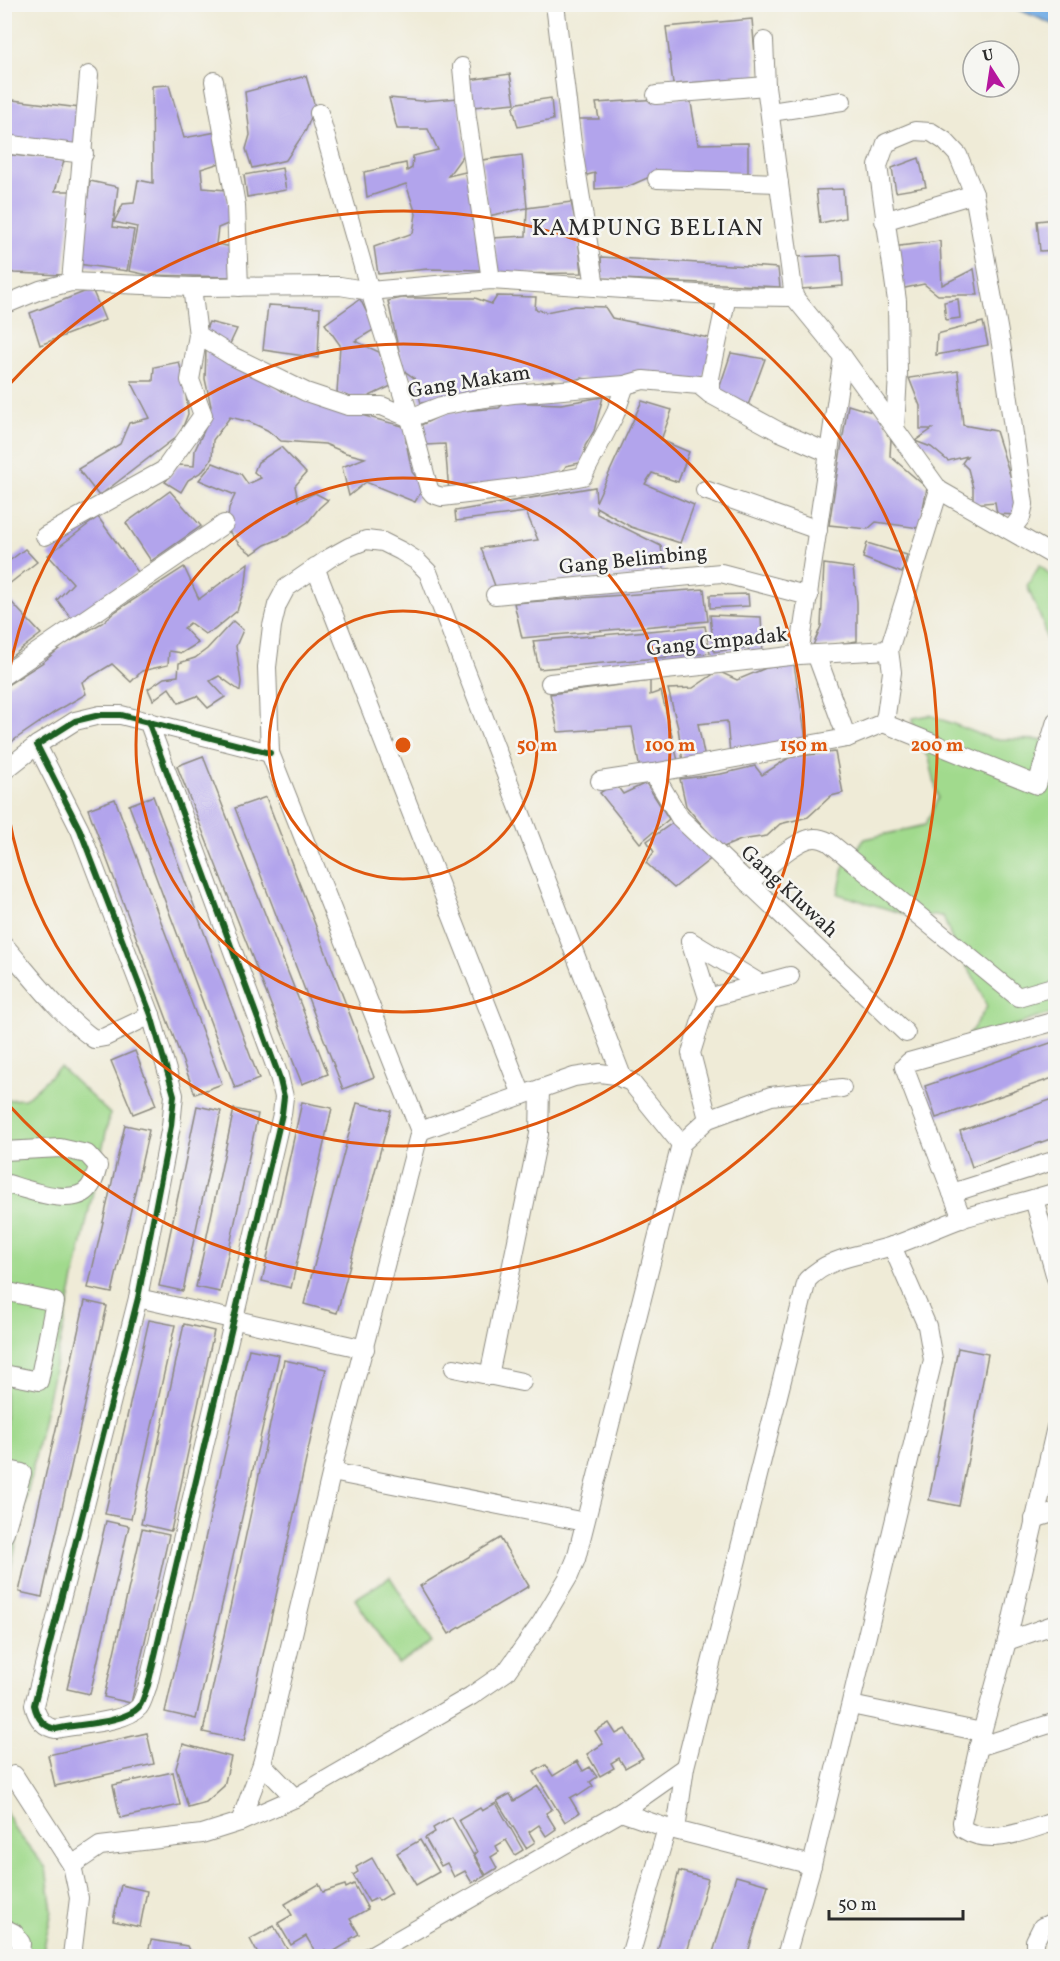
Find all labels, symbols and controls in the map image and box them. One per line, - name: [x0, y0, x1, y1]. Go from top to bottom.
- north arrow: [961, 39, 1021, 99]
- text: U: [981, 44, 996, 68]
- district label: KAMPUNG BELIAN: [532, 212, 764, 246]
- street label: Gang Makam: [406, 358, 533, 406]
- street label: Gang Belimbing: [558, 538, 709, 583]
- street label: Gang Cmpadak: [645, 621, 790, 664]
- text: 50 m: [517, 734, 557, 759]
- text: 100 m: [645, 734, 695, 759]
- text: 150 m: [780, 734, 828, 759]
- text: 200 m: [911, 734, 963, 759]
- centre of rings: [393, 735, 413, 755]
- street label: Gang Kluwah: [734, 839, 844, 945]
- scale bar: [829, 1883, 962, 1921]
- text: 50 m: [838, 1893, 877, 1918]

